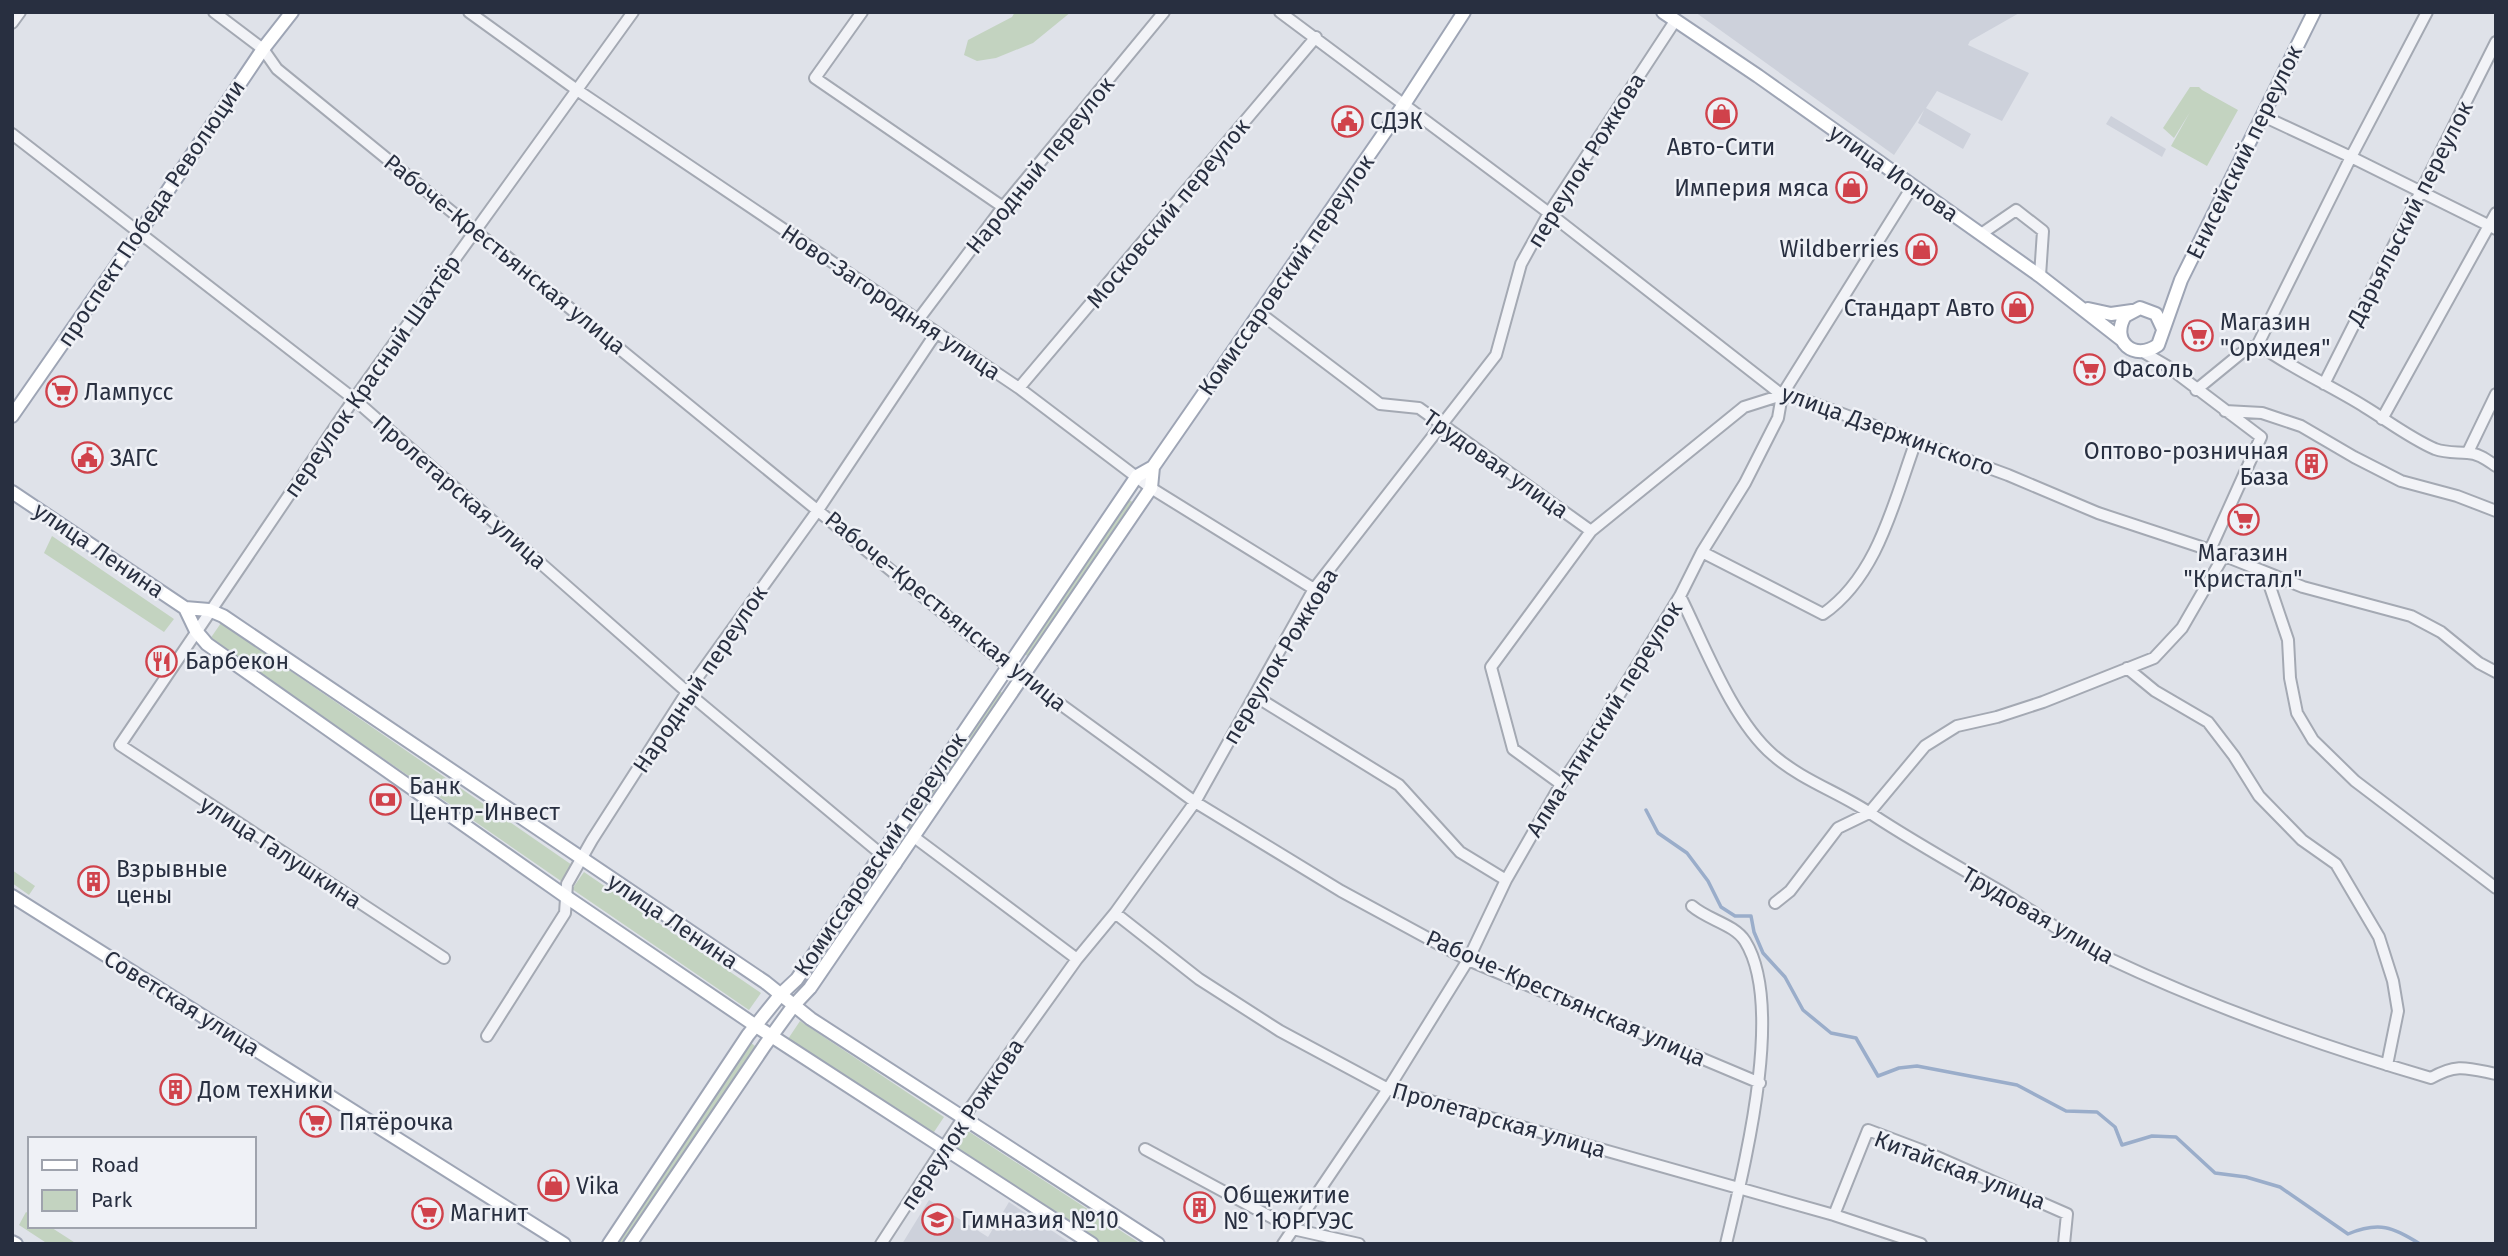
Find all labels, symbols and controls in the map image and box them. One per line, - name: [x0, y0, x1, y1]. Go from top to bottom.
- street label: Енисейский переулок: [2180, 40, 2308, 264]
- street label: переулок Рожкова: [1521, 67, 1651, 253]
- street label: Народный переулок: [960, 71, 1120, 259]
- street label: проспект Победа Революции: [51, 74, 251, 352]
- shop icon: Авто-Сити: [1704, 96, 1738, 130]
- street label: Дарьяльский переулок: [2341, 96, 2479, 331]
- public building icon: СДЭК: [1330, 104, 1364, 138]
- place label: СДЭК: [1370, 107, 1423, 135]
- street label: Московский переулок: [1080, 112, 1256, 313]
- street label: улица Ионова: [1824, 118, 1964, 228]
- place label: Авто-Сити: [1667, 133, 1775, 161]
- street label: Рабоче-Крестьянская улица: [378, 148, 632, 360]
- street label: Комиссаровский переулок: [1192, 149, 1380, 401]
- shop icon: Империя мяса: [1835, 171, 1869, 205]
- place label: Империя мяса: [1674, 174, 1829, 202]
- street label: Ново-Загородняя улица: [776, 218, 1006, 386]
- shop icon: Wildberries: [1905, 232, 1939, 266]
- place label: Wildberries: [1779, 235, 1899, 263]
- street label: переулок Красный Шахтёр: [277, 249, 467, 503]
- shop icon: Стандарт Авто: [2001, 291, 2035, 325]
- place label: Стандарт Авто: [1844, 294, 1995, 322]
- place label: Магазин "Орхидея": [2220, 308, 2330, 362]
- supermarket icon: Магазин "Орхидея": [2180, 318, 2214, 352]
- supermarket icon: Фасоль: [2073, 352, 2107, 386]
- place label: Фасоль: [2113, 355, 2193, 383]
- supermarket icon: Лампусс: [44, 375, 78, 409]
- place label: Лампусс: [84, 378, 173, 406]
- street label: улица Дзержинского: [1778, 378, 1998, 482]
- street label: Трудовая улица: [1418, 404, 1574, 524]
- street label: Пролетарская улица: [367, 409, 553, 575]
- place label: Оптово-розничная База: [2084, 437, 2289, 491]
- public building icon: ЗАГС: [70, 441, 104, 475]
- place label: ЗАГС: [110, 444, 158, 472]
- building icon: Оптово-розничная База: [2295, 447, 2329, 481]
- street label: улица Ленина: [28, 496, 170, 604]
- supermarket icon: Магазин "Кристалл": [2226, 502, 2260, 536]
- street label: Рабоче-Крестьянская улица: [819, 505, 1073, 717]
- place label: Магазин "Кристалл": [2184, 539, 2302, 593]
- street label: переулок Рожкова: [1216, 563, 1344, 749]
- street label: Народный переулок: [627, 580, 773, 778]
- street label: Алма-Атинский переулок: [1520, 596, 1688, 842]
- restaurant icon: Барбекон: [145, 644, 179, 678]
- place label: Барбекон: [185, 647, 289, 675]
- street label: Комиссаровский переулок: [788, 727, 972, 981]
- place label: Банк Центр-Инвест: [409, 772, 561, 826]
- bank icon: Банк Центр-Инвест: [369, 782, 403, 816]
- street label: улица Галушкина: [195, 789, 367, 915]
- place label: Взрывные цены: [116, 855, 228, 909]
- street label: Трудовая улица: [1957, 860, 2119, 970]
- building icon: Взрывные цены: [76, 865, 110, 899]
- street label: улица Ленина: [602, 867, 744, 975]
- street label: Рабоче-Крестьянская улица: [1422, 924, 1710, 1072]
- street label: Советская улица: [99, 944, 265, 1062]
- street label: переулок Рожкова: [894, 1033, 1030, 1215]
- building icon: Дом техники: [158, 1073, 192, 1107]
- place label: Дом техники: [197, 1076, 333, 1104]
- street label: Пролетарская улица: [1389, 1076, 1609, 1164]
- supermarket icon: Пятёрочка: [299, 1105, 333, 1139]
- place label: Пятёрочка: [339, 1108, 453, 1136]
- street label: Китайская улица: [1870, 1124, 2050, 1216]
- legend: [28, 1137, 256, 1228]
- text: Road: [91, 1152, 139, 1178]
- shop icon: Vika: [536, 1169, 570, 1203]
- place label: Vika: [576, 1172, 619, 1200]
- place label: Общежитие № 1 ЮРГУЭС: [1223, 1181, 1354, 1235]
- text: Park: [91, 1187, 133, 1213]
- building icon: Общежитие № 1 ЮРГУЭС: [1183, 1191, 1217, 1225]
- supermarket icon: Магнит: [410, 1196, 444, 1230]
- place label: Магнит: [450, 1199, 529, 1227]
- school or university icon: Гимназия №10: [921, 1203, 955, 1237]
- place label: Гимназия №10: [961, 1206, 1119, 1234]

